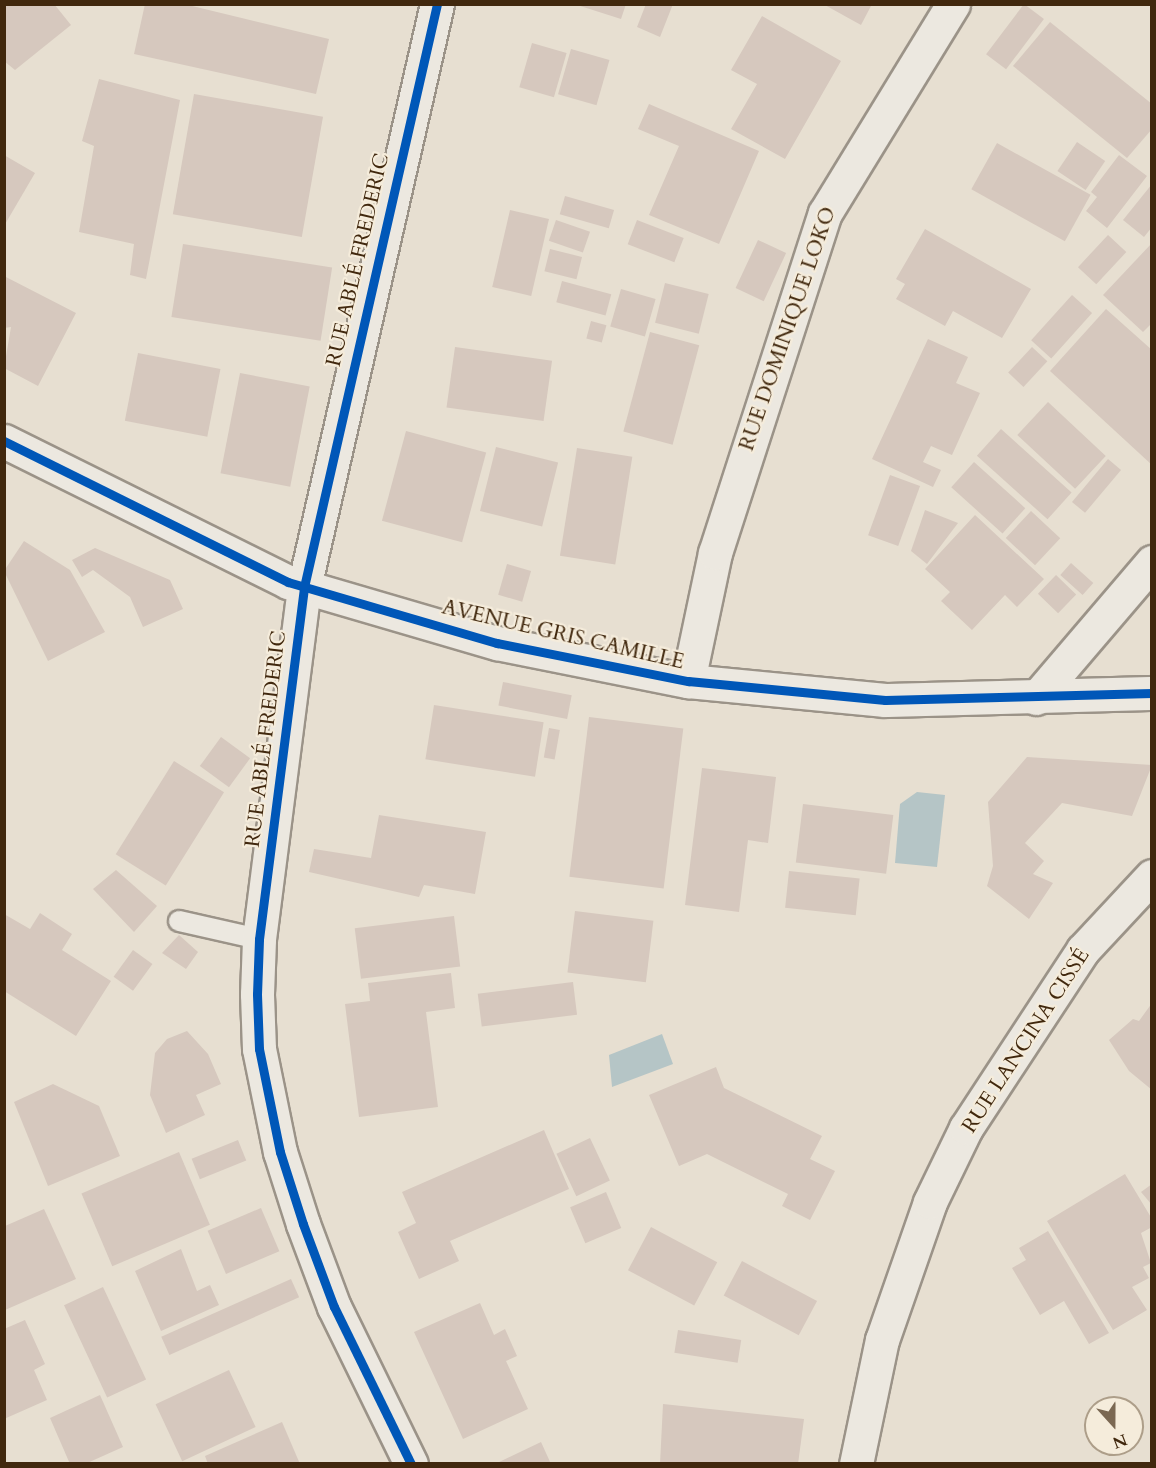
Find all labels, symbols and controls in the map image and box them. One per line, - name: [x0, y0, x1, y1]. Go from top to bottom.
- street label: RUE ABLÉ FREDERIC: [321, 151, 395, 369]
- street label: RUE DOMINIQUE LOKO: [734, 204, 842, 454]
- street label: AVENUE GRIS CAMILLE: [439, 595, 687, 675]
- street label: RUE ABLÉ FREDERIC: [240, 629, 292, 849]
- street label: RUE LANCINA CISSÉ: [957, 944, 1095, 1138]
- north arrow: [1084, 1396, 1144, 1456]
- text: N: [1109, 1428, 1130, 1454]

